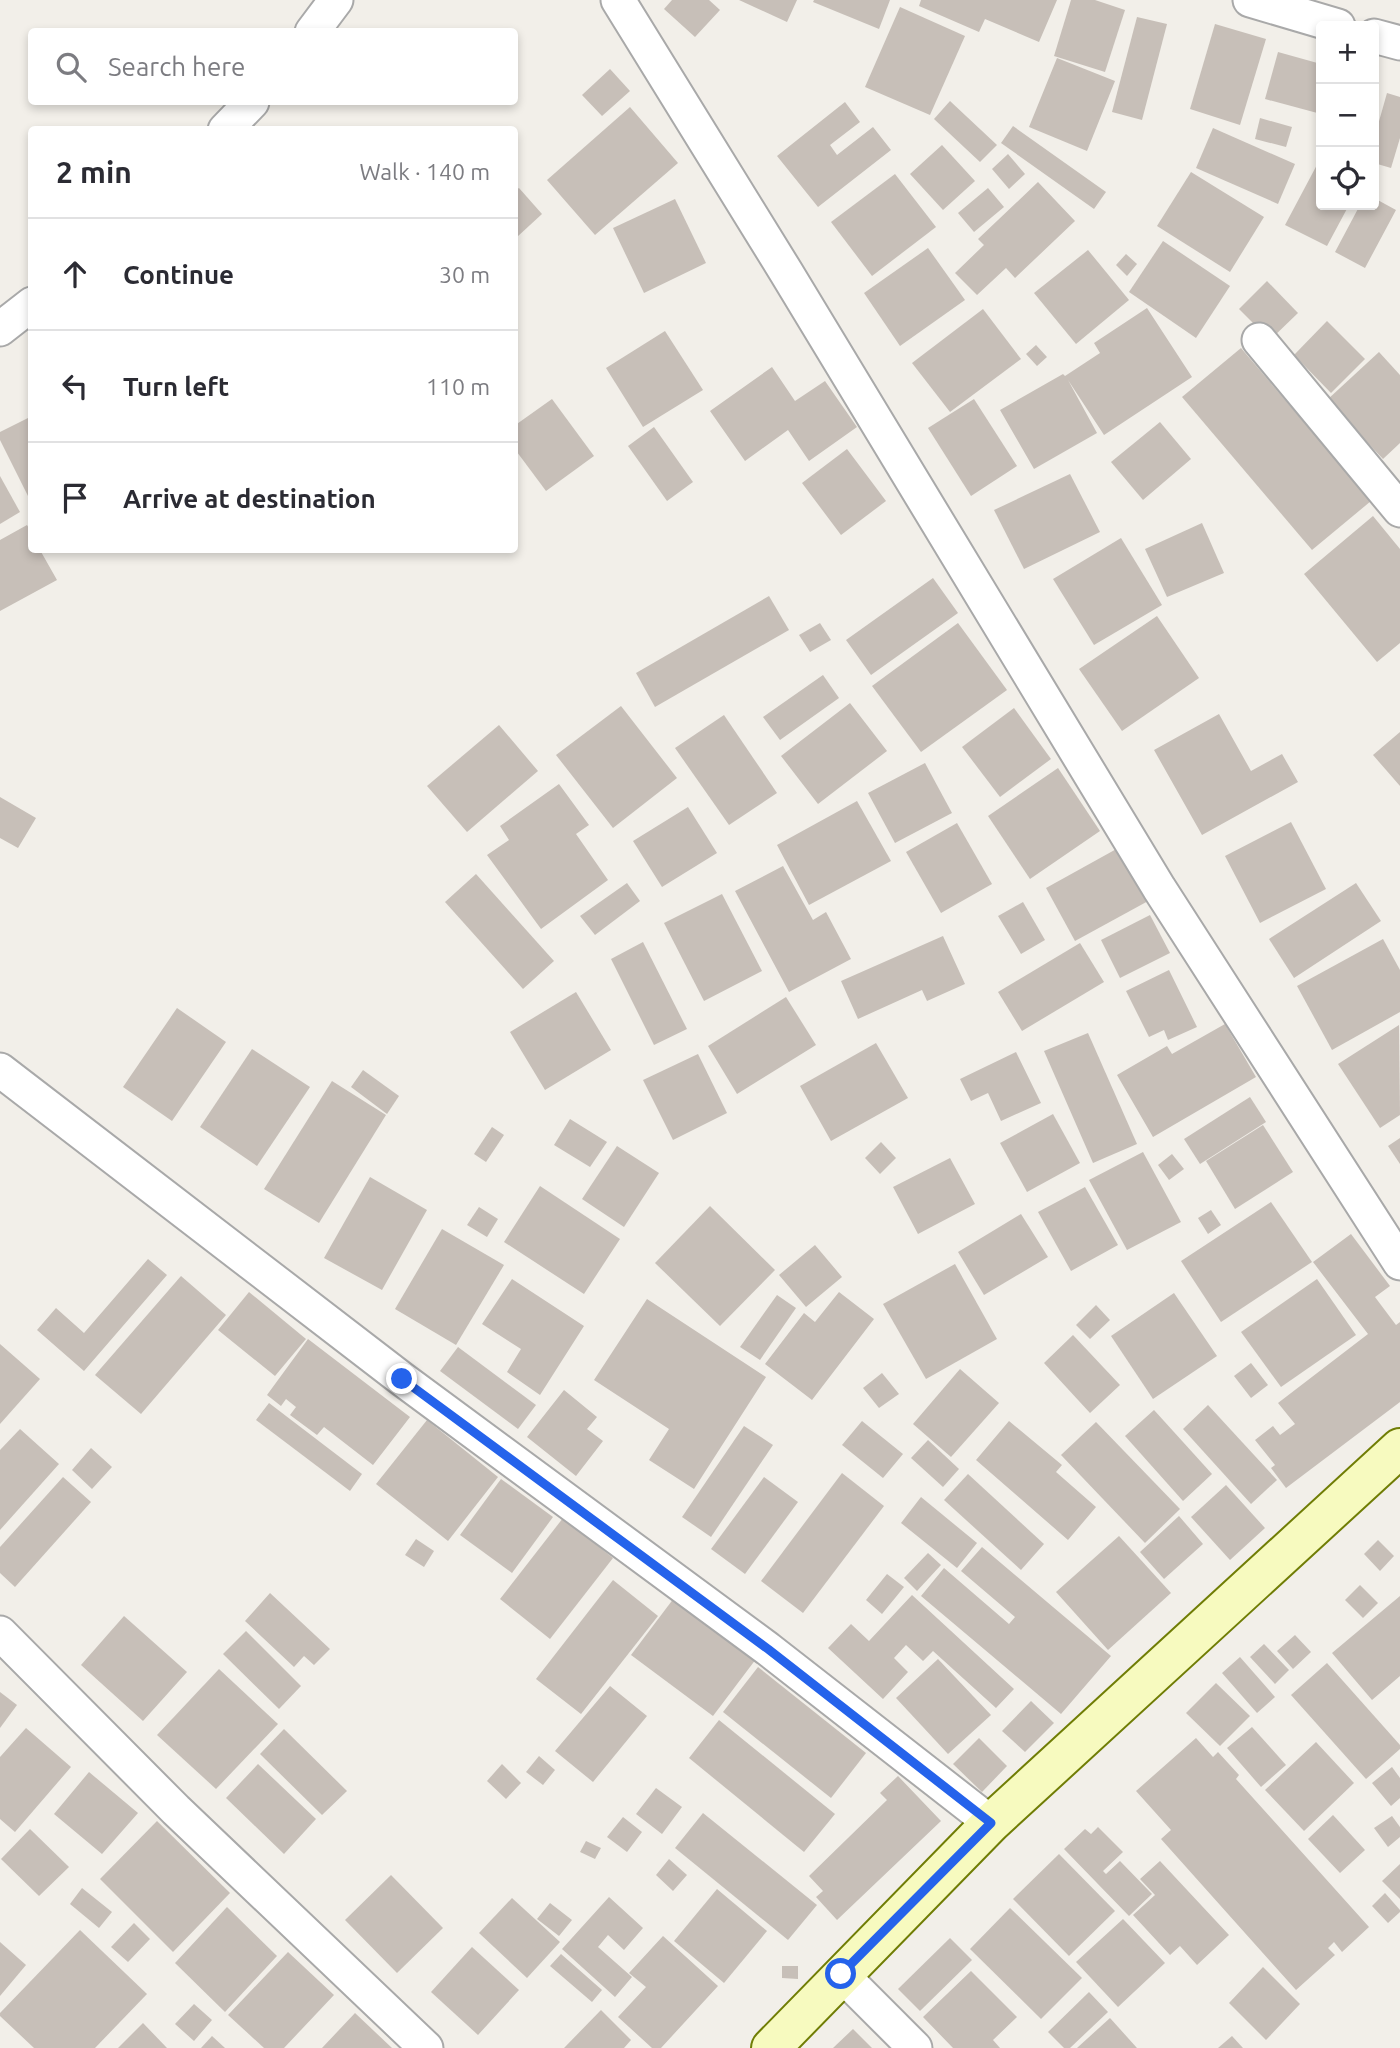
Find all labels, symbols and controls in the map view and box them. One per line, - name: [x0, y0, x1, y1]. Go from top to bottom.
- map controls: [1316, 21, 1379, 210]
- button: +: [1316, 21, 1379, 84]
- search box: [28, 28, 518, 105]
- icon: search: [52, 48, 90, 86]
- text: Search here: [108, 52, 245, 81]
- button: −: [1316, 84, 1379, 147]
- button: locate: [1316, 147, 1379, 210]
- text: 2 min: [56, 155, 132, 189]
- text: Walk · 140 m: [359, 159, 490, 184]
- icon: ahead: [56, 255, 94, 293]
- text: Continue: [123, 260, 234, 289]
- text: 30 m: [439, 262, 490, 287]
- icon: left: [56, 367, 94, 405]
- text: Turn left: [123, 372, 229, 401]
- text: 110 m: [426, 374, 490, 399]
- icon: arrive: [56, 479, 94, 517]
- text: Arrive at destination: [123, 484, 376, 513]
- route end: [386, 1363, 417, 1394]
- route start: [825, 1958, 856, 1989]

